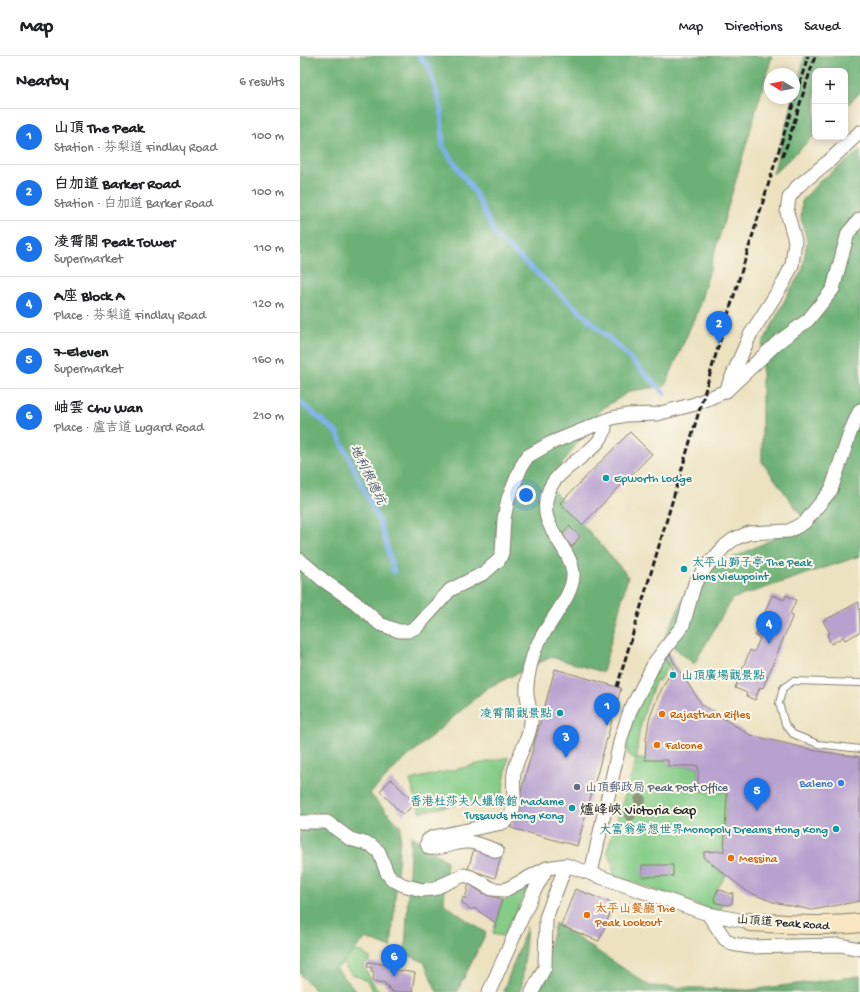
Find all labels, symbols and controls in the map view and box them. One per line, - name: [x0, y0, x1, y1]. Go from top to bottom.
- text: Map: [20, 16, 53, 39]
- text: Map: [679, 19, 703, 36]
- text: Directions: [725, 19, 782, 36]
- text: Saved: [804, 19, 840, 36]
- north arrow: [764, 68, 800, 104]
- map controls: [812, 68, 848, 140]
- button: +: [812, 68, 848, 104]
- text: Nearby: [16, 72, 69, 92]
- text: 6 results: [239, 75, 284, 90]
- button: −: [812, 104, 848, 140]
- text: 山頂 The Peak: [54, 120, 144, 138]
- text: 1: [26, 129, 32, 144]
- text: 100 m: [252, 129, 284, 144]
- text: Station · 芬梨道 Findlay Road: [54, 141, 217, 156]
- text: 白加道 Barker Road: [54, 176, 180, 194]
- text: 2: [26, 185, 32, 200]
- text: 100 m: [252, 185, 284, 200]
- text: Station · 白加道 Barker Road: [54, 197, 213, 212]
- text: 凌霄閣 Peak Tower: [54, 234, 175, 252]
- text: 3: [26, 241, 32, 256]
- text: 110 m: [254, 241, 284, 256]
- text: Supermarket: [54, 252, 123, 267]
- text: A座 Block A: [54, 288, 124, 306]
- text: 4: [26, 297, 32, 312]
- text: 120 m: [253, 297, 284, 312]
- text: Place · 芬梨道 Findlay Road: [54, 309, 206, 324]
- pin: 2: [706, 311, 732, 344]
- text: 7-Eleven: [54, 344, 108, 362]
- text: 5: [26, 353, 32, 368]
- text: 160 m: [252, 353, 284, 368]
- text: Supermarket: [54, 362, 123, 377]
- text: 岫雲 Chu Wan: [54, 400, 143, 418]
- text: 6: [26, 409, 32, 424]
- text: 210 m: [253, 409, 284, 424]
- text: Place · 盧吉道 Lugard Road: [54, 421, 204, 436]
- water label: 地利根德坑: [346, 442, 390, 509]
- marker: Epworth Lodge: [601, 473, 611, 483]
- place label: Epworth Lodge: [614, 473, 693, 487]
- your location: [516, 485, 536, 505]
- place label: 太平山獅子亭 The Peak Lions Viewpoint: [692, 556, 813, 585]
- marker: 太平山獅子亭 The Peak Lions Viewpoint: [679, 564, 689, 574]
- pin: 4: [756, 611, 782, 644]
- place label: 山頂廣場觀景點: [681, 669, 765, 684]
- marker: 山頂廣場觀景點: [668, 670, 678, 680]
- pin: 1: [594, 693, 620, 726]
- place label: 凌霄閣觀景點: [480, 707, 552, 722]
- marker: 凌霄閣觀景點: [555, 708, 565, 718]
- marker: Rajasthan Rifles: [657, 709, 667, 719]
- place label: Rajasthan Rifles: [670, 709, 750, 723]
- pin: 3: [553, 725, 579, 758]
- marker: Falcone: [652, 740, 662, 750]
- place label: Falcone: [664, 740, 703, 754]
- pin: 5: [744, 778, 770, 811]
- place label: Baleno: [798, 778, 833, 792]
- marker: Baleno: [836, 778, 846, 788]
- place label: 山頂郵政局 Peak Post Office: [585, 781, 729, 796]
- marker: 山頂郵政局 Peak Post Office: [572, 782, 582, 792]
- place label: 香港杜莎夫人蠟像館 Madame Tussauds Hong Kong: [410, 794, 565, 824]
- marker: 香港杜莎夫人蠟像館 Madame Tussauds Hong Kong: [567, 803, 577, 813]
- district label: 爐峰峽 Victoria Gap: [580, 803, 696, 820]
- place label: 大富翁夢想世界Monopoly Dreams Hong Kong: [599, 823, 828, 838]
- marker: 大富翁夢想世界Monopoly Dreams Hong Kong: [831, 824, 841, 834]
- marker: Messina: [726, 853, 736, 863]
- place label: Messina: [739, 853, 778, 867]
- place label: 太平山餐廳 The Peak Lookout: [594, 902, 676, 931]
- marker: 太平山餐廳 The Peak Lookout: [582, 910, 592, 920]
- street label: 山頂道 Peak Road: [736, 913, 831, 934]
- pin: 6: [381, 944, 407, 977]

